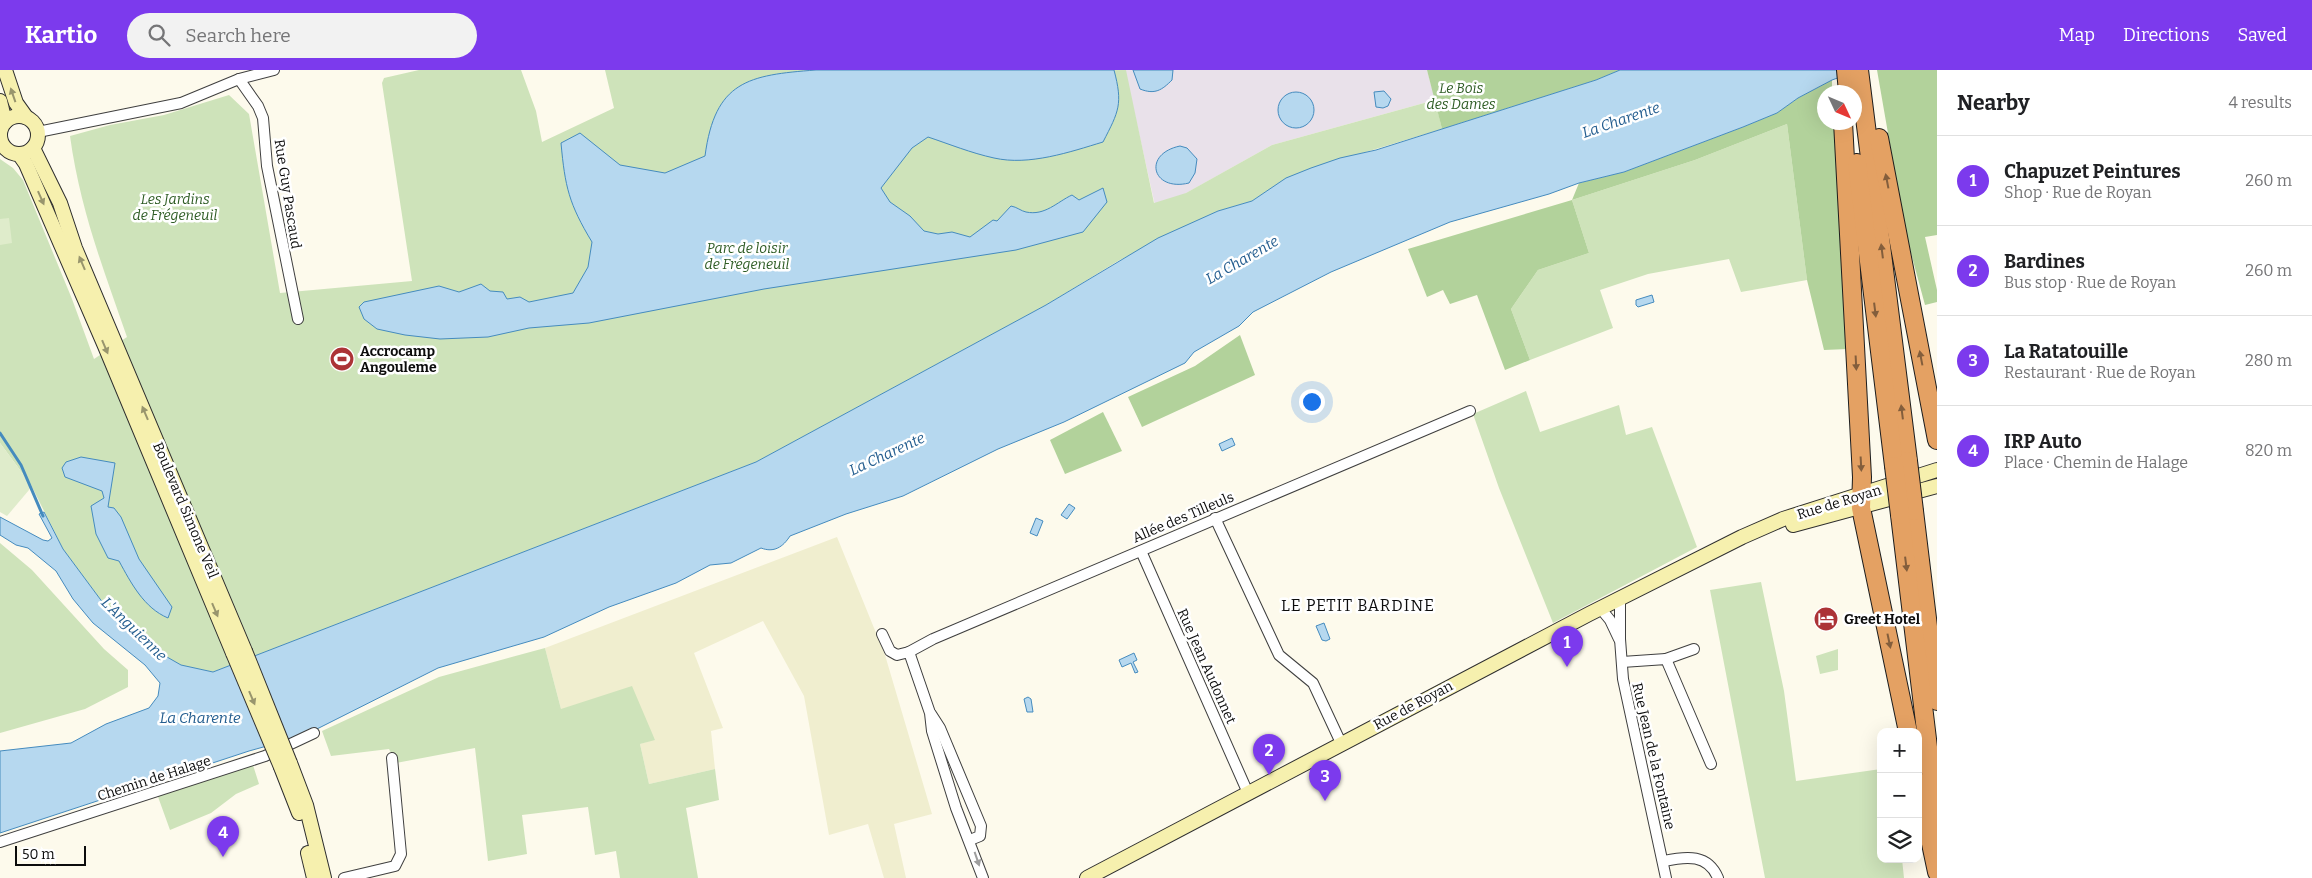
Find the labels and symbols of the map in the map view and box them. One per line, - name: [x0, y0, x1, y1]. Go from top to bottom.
- park label: Le Bois des Dames: [1426, 80, 1496, 113]
- north arrow: [1817, 85, 1862, 130]
- one-way arrow: [9, 87, 16, 102]
- water label: La Charente: [1580, 98, 1663, 142]
- street label: Rue Guy Pascaud: [270, 138, 305, 250]
- one-way arrow: [1883, 174, 1891, 189]
- one-way arrow: [37, 191, 45, 205]
- park label: Les Jardins de Frégeneuil: [133, 191, 218, 224]
- water label: La Charente: [1202, 232, 1282, 288]
- park label: Parc de loisir de Frégeneuil: [705, 240, 790, 273]
- one-way arrow: [1878, 243, 1886, 259]
- one-way arrow: [77, 256, 85, 270]
- one-way arrow: [1871, 302, 1879, 318]
- one-way arrow: [102, 340, 110, 354]
- place label: Accrocamp Angouleme: [360, 343, 437, 376]
- sports icon: Accrocamp Angouleme: [329, 346, 355, 372]
- one-way arrow: [1917, 350, 1925, 365]
- one-way arrow: [1853, 356, 1861, 372]
- your location: [1299, 389, 1325, 415]
- one-way arrow: [1898, 404, 1906, 420]
- one-way arrow: [141, 405, 149, 420]
- water label: La Charente: [846, 429, 928, 479]
- street label: Boulevard Simone Veil: [149, 440, 222, 581]
- one-way arrow: [1858, 456, 1866, 472]
- street label: Rue de Royan: [1795, 482, 1883, 523]
- street label: Allée des Tilleuls: [1130, 488, 1236, 546]
- one-way arrow: [1902, 556, 1910, 572]
- water label: L'Anguienne: [98, 593, 171, 665]
- district label: LE PETIT BARDINE: [1281, 596, 1435, 615]
- one-way arrow: [211, 603, 219, 617]
- street label: Rue Jean Audonnet: [1173, 606, 1240, 727]
- hotel icon: Greet Hotel: [1813, 606, 1839, 632]
- place label: Greet Hotel: [1844, 611, 1921, 628]
- pin: 1: [1551, 626, 1583, 667]
- one-way arrow: [1885, 634, 1893, 649]
- street label: Rue de Royan: [1371, 677, 1456, 733]
- street label: Rue Jean de la Fontaine: [1628, 681, 1679, 831]
- one-way arrow: [249, 691, 257, 705]
- water label: La Charente: [159, 709, 241, 727]
- pin: 2: [1253, 734, 1285, 775]
- street label: Chemin de Halage: [95, 752, 213, 805]
- pin: 3: [1309, 760, 1341, 801]
- pin: 4: [207, 816, 239, 857]
- scale bar: [15, 843, 86, 866]
- one-way arrow: [973, 852, 981, 867]

